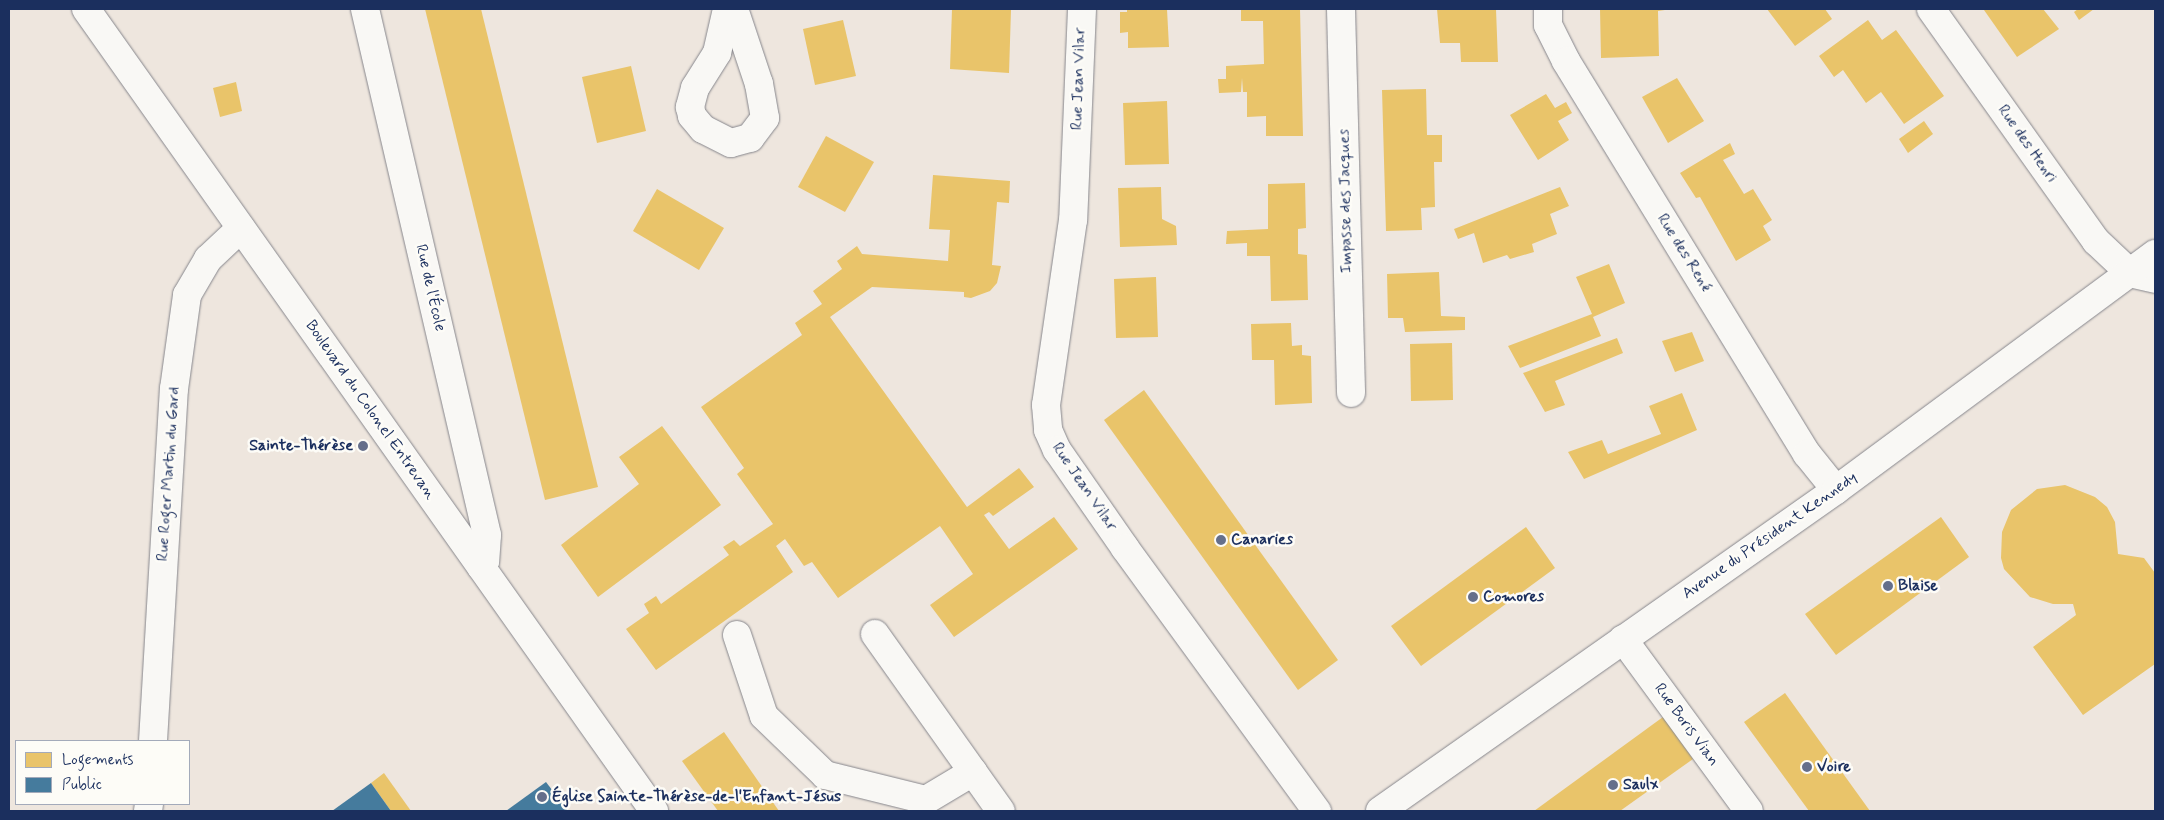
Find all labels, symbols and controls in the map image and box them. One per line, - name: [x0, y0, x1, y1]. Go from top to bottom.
- street label: Rue Jean Vilar: [1068, 29, 1090, 129]
- street label: Rue des Henri: [1992, 100, 2062, 188]
- street label: Impasse des Jacques: [1335, 130, 1357, 272]
- street label: Rue des René: [1653, 211, 1715, 295]
- street label: Rue de l'École: [411, 242, 449, 334]
- street label: Boulevard du Colonel Entrevan: [303, 319, 437, 501]
- street label: Rue Roger Martin du Gard: [153, 387, 185, 561]
- place label: Sainte-Thérèse: [249, 436, 353, 456]
- marker: Sainte-Thérèse: [357, 440, 369, 452]
- street label: Rue Jean Vilar: [1048, 440, 1120, 534]
- street label: Avenue du Président Kennedy: [1678, 467, 1862, 605]
- place label: Canaries: [1231, 530, 1293, 550]
- marker: Canaries: [1215, 534, 1227, 546]
- place label: Blaise: [1898, 576, 1938, 596]
- marker: Blaise: [1882, 580, 1894, 592]
- place label: Comores: [1483, 587, 1544, 607]
- marker: Comores: [1467, 591, 1479, 603]
- street label: Rue Boris Vian: [1650, 680, 1722, 770]
- legend: [15, 740, 190, 805]
- text: Logements: [62, 750, 134, 770]
- place label: Voire: [1817, 757, 1851, 777]
- marker: Voire: [1801, 761, 1813, 773]
- text: Public: [62, 775, 102, 795]
- place label: Saulx: [1623, 775, 1658, 795]
- marker: Saulx: [1607, 779, 1619, 791]
- place label: Église Sainte-Thérèse-de-l'Enfant-Jésus: [552, 787, 837, 807]
- marker: Église Sainte-Thérèse-de-l'Enfant-Jésus: [536, 791, 548, 803]

